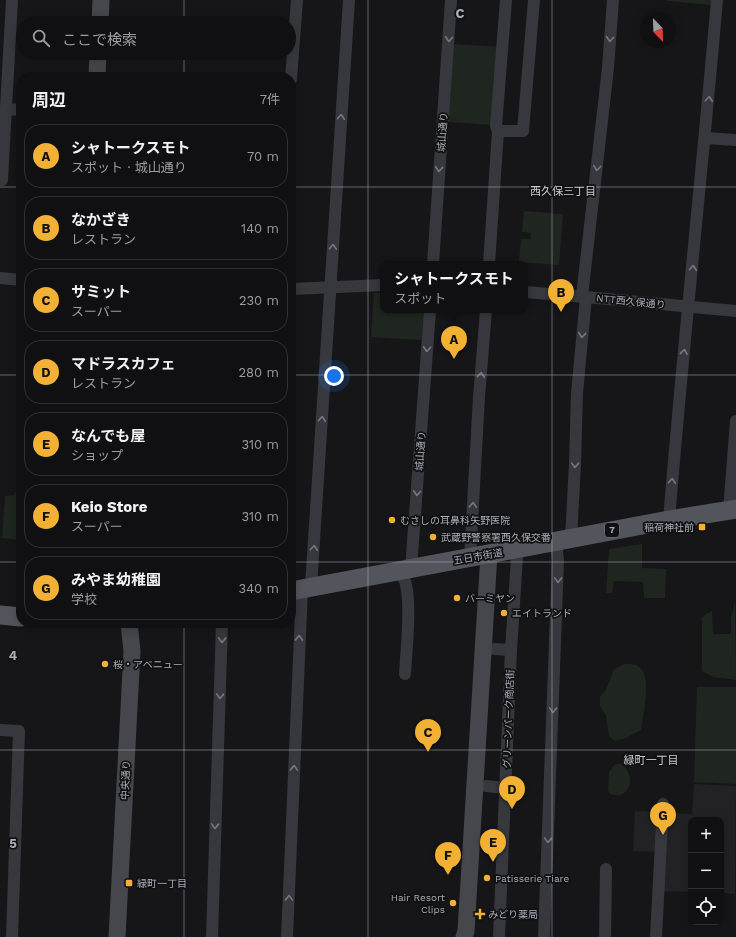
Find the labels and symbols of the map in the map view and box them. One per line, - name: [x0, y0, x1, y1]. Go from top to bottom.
- text: C: [456, 6, 465, 21]
- north arrow: [640, 12, 676, 48]
- one-way arrow: [444, 36, 453, 42]
- one-way arrow: [606, 36, 615, 42]
- one-way arrow: [704, 96, 713, 102]
- street label: 城山通り: [436, 112, 449, 152]
- one-way arrow: [336, 114, 345, 120]
- one-way arrow: [592, 165, 601, 171]
- one-way arrow: [435, 166, 444, 172]
- district label: 西久保三丁目: [530, 185, 596, 198]
- one-way arrow: [328, 244, 337, 250]
- one-way arrow: [688, 265, 697, 271]
- pin: B: [548, 279, 574, 312]
- street label: NTT西久保通り: [596, 292, 666, 311]
- pin: A: [441, 326, 467, 359]
- one-way arrow: [577, 332, 586, 338]
- one-way arrow: [423, 346, 432, 352]
- one-way arrow: [680, 349, 689, 355]
- your location: [324, 366, 344, 386]
- one-way arrow: [476, 372, 485, 378]
- one-way arrow: [318, 416, 327, 422]
- street label: 城山通り: [414, 431, 427, 471]
- one-way arrow: [571, 462, 580, 468]
- one-way arrow: [667, 478, 676, 484]
- one-way arrow: [413, 490, 422, 496]
- one-way arrow: [468, 502, 477, 508]
- marker: むさしの耳鼻科矢野医院: [387, 515, 397, 525]
- place label: むさしの耳鼻科矢野医院: [400, 515, 510, 526]
- place label: 稲荷神社前: [644, 522, 694, 533]
- marker: 稲荷神社前: [697, 522, 707, 532]
- road number: 7: [605, 523, 619, 537]
- marker: 武蔵野警察署西久保交番: [428, 532, 438, 542]
- place label: 武蔵野警察署西久保交番: [441, 532, 551, 543]
- one-way arrow: [309, 545, 318, 551]
- street label: 五日市街道: [453, 547, 504, 566]
- one-way arrow: [553, 577, 562, 583]
- marker: バーミヤン: [452, 593, 462, 603]
- place label: バーミヤン: [465, 593, 515, 604]
- marker: エイトランド: [499, 608, 509, 618]
- place label: エイトランド: [512, 608, 572, 619]
- one-way arrow: [295, 635, 304, 641]
- one-way arrow: [217, 637, 226, 643]
- text: 4: [9, 648, 18, 663]
- marker: 桜・アベニュー: [100, 659, 110, 669]
- place label: 桜・アベニュー: [113, 659, 183, 670]
- street label: グリーンパーク商店街: [501, 669, 516, 769]
- one-way arrow: [216, 693, 224, 699]
- one-way arrow: [549, 707, 557, 713]
- pin: C: [415, 719, 441, 752]
- district label: 緑町一丁目: [624, 754, 679, 767]
- street label: 中央通り: [119, 760, 132, 800]
- one-way arrow: [290, 765, 298, 771]
- pin: D: [499, 776, 525, 809]
- pin: G: [650, 802, 676, 835]
- one-way arrow: [211, 823, 220, 829]
- pin: E: [480, 829, 506, 862]
- text: 5: [9, 836, 17, 851]
- one-way arrow: [544, 837, 552, 843]
- pin: F: [435, 842, 461, 875]
- marker: Patisserie Tiare: [482, 873, 492, 883]
- place label: Patisserie Tiare: [495, 873, 569, 884]
- marker: 緑町一丁目: [124, 878, 134, 888]
- place label: 緑町一丁目: [137, 878, 187, 889]
- place label: Hair Resort Clips: [391, 892, 446, 915]
- one-way arrow: [284, 895, 293, 901]
- marker: Hair Resort Clips: [448, 898, 458, 908]
- marker: みどり薬局: [475, 909, 485, 919]
- place label: みどり薬局: [488, 909, 538, 920]

